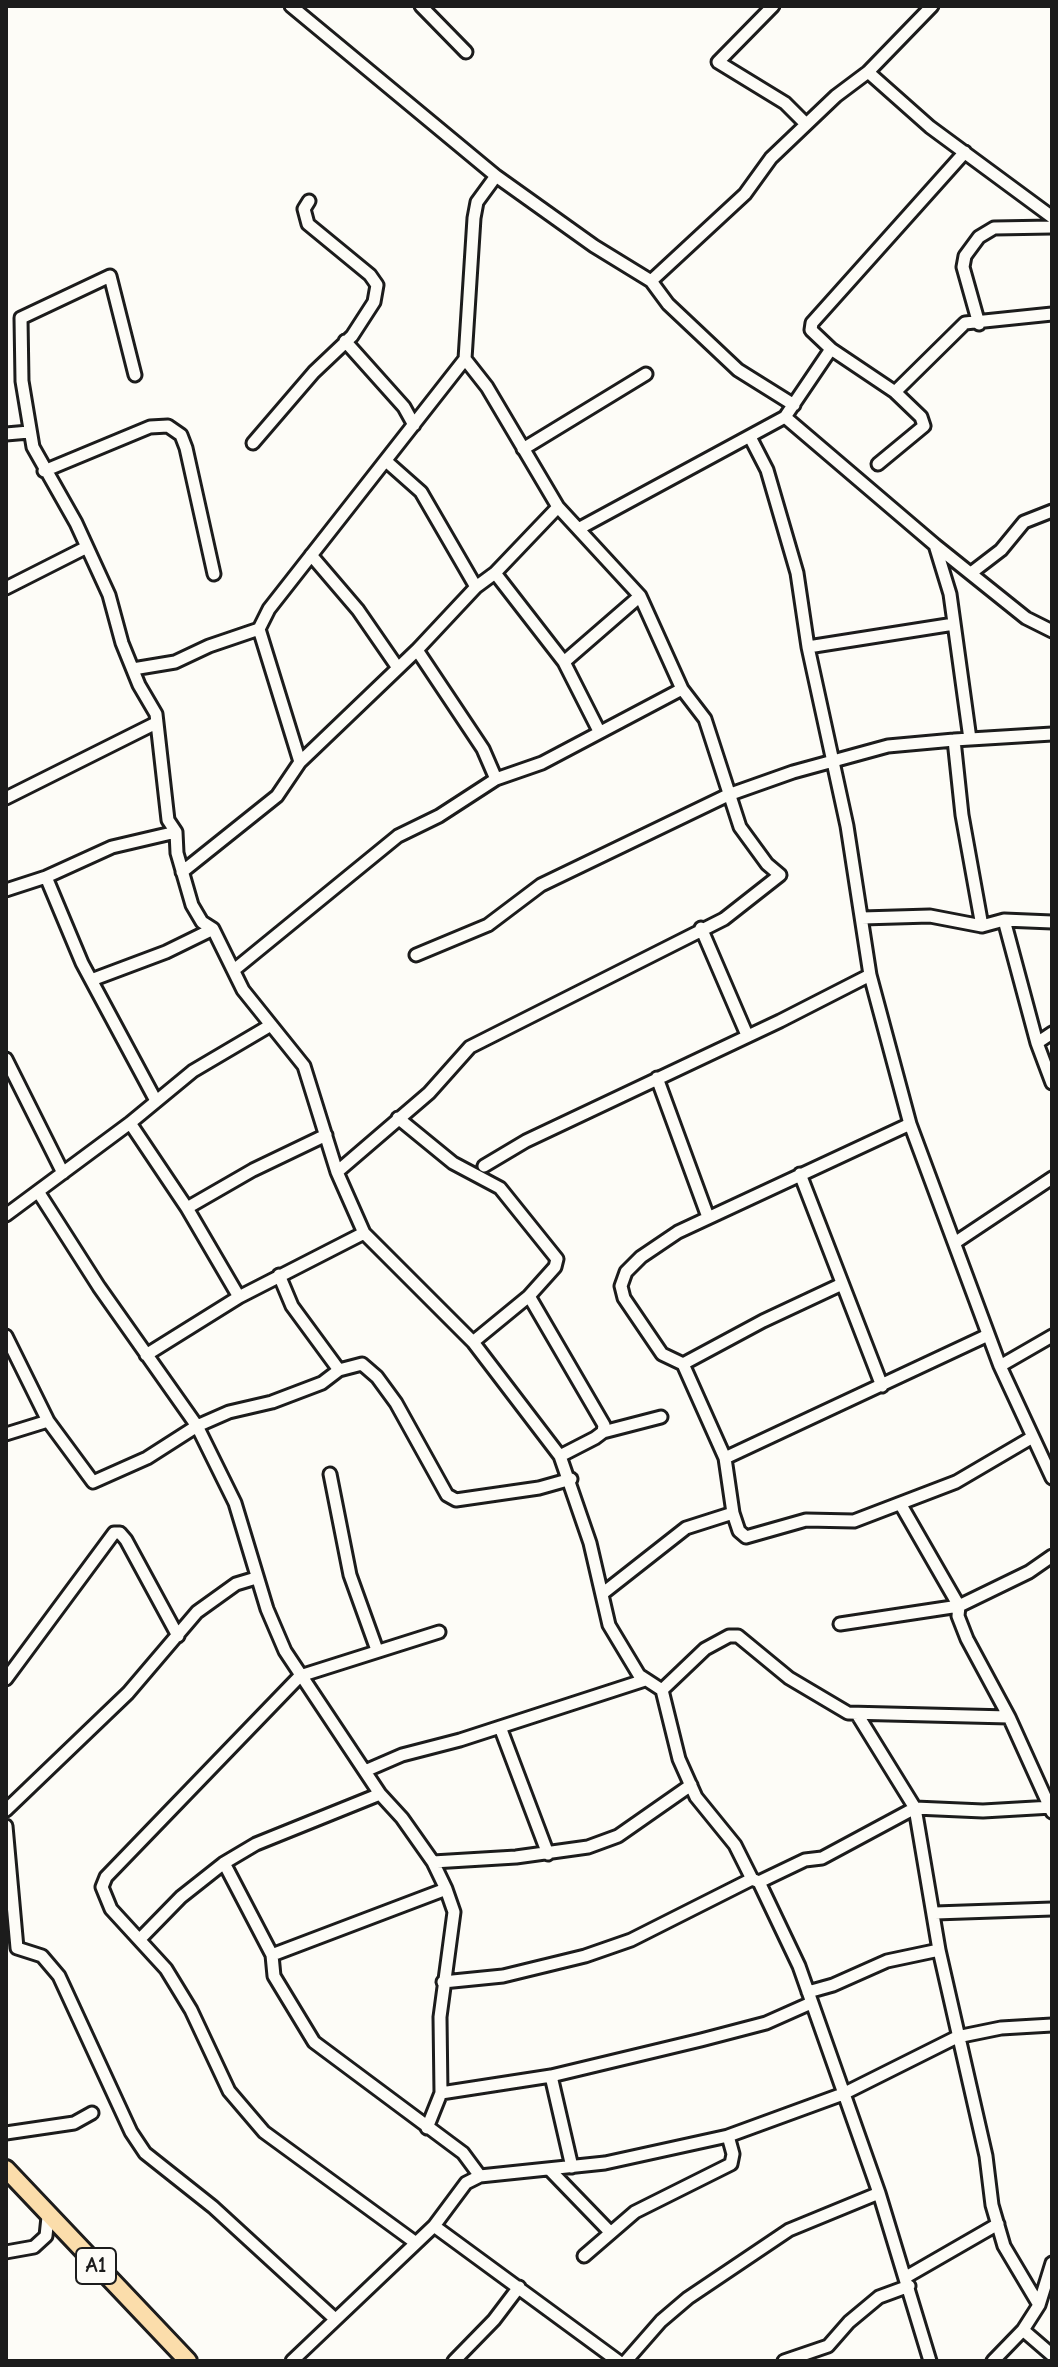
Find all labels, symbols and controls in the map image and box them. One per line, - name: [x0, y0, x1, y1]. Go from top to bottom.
- road number: A1: [76, 2248, 116, 2284]

